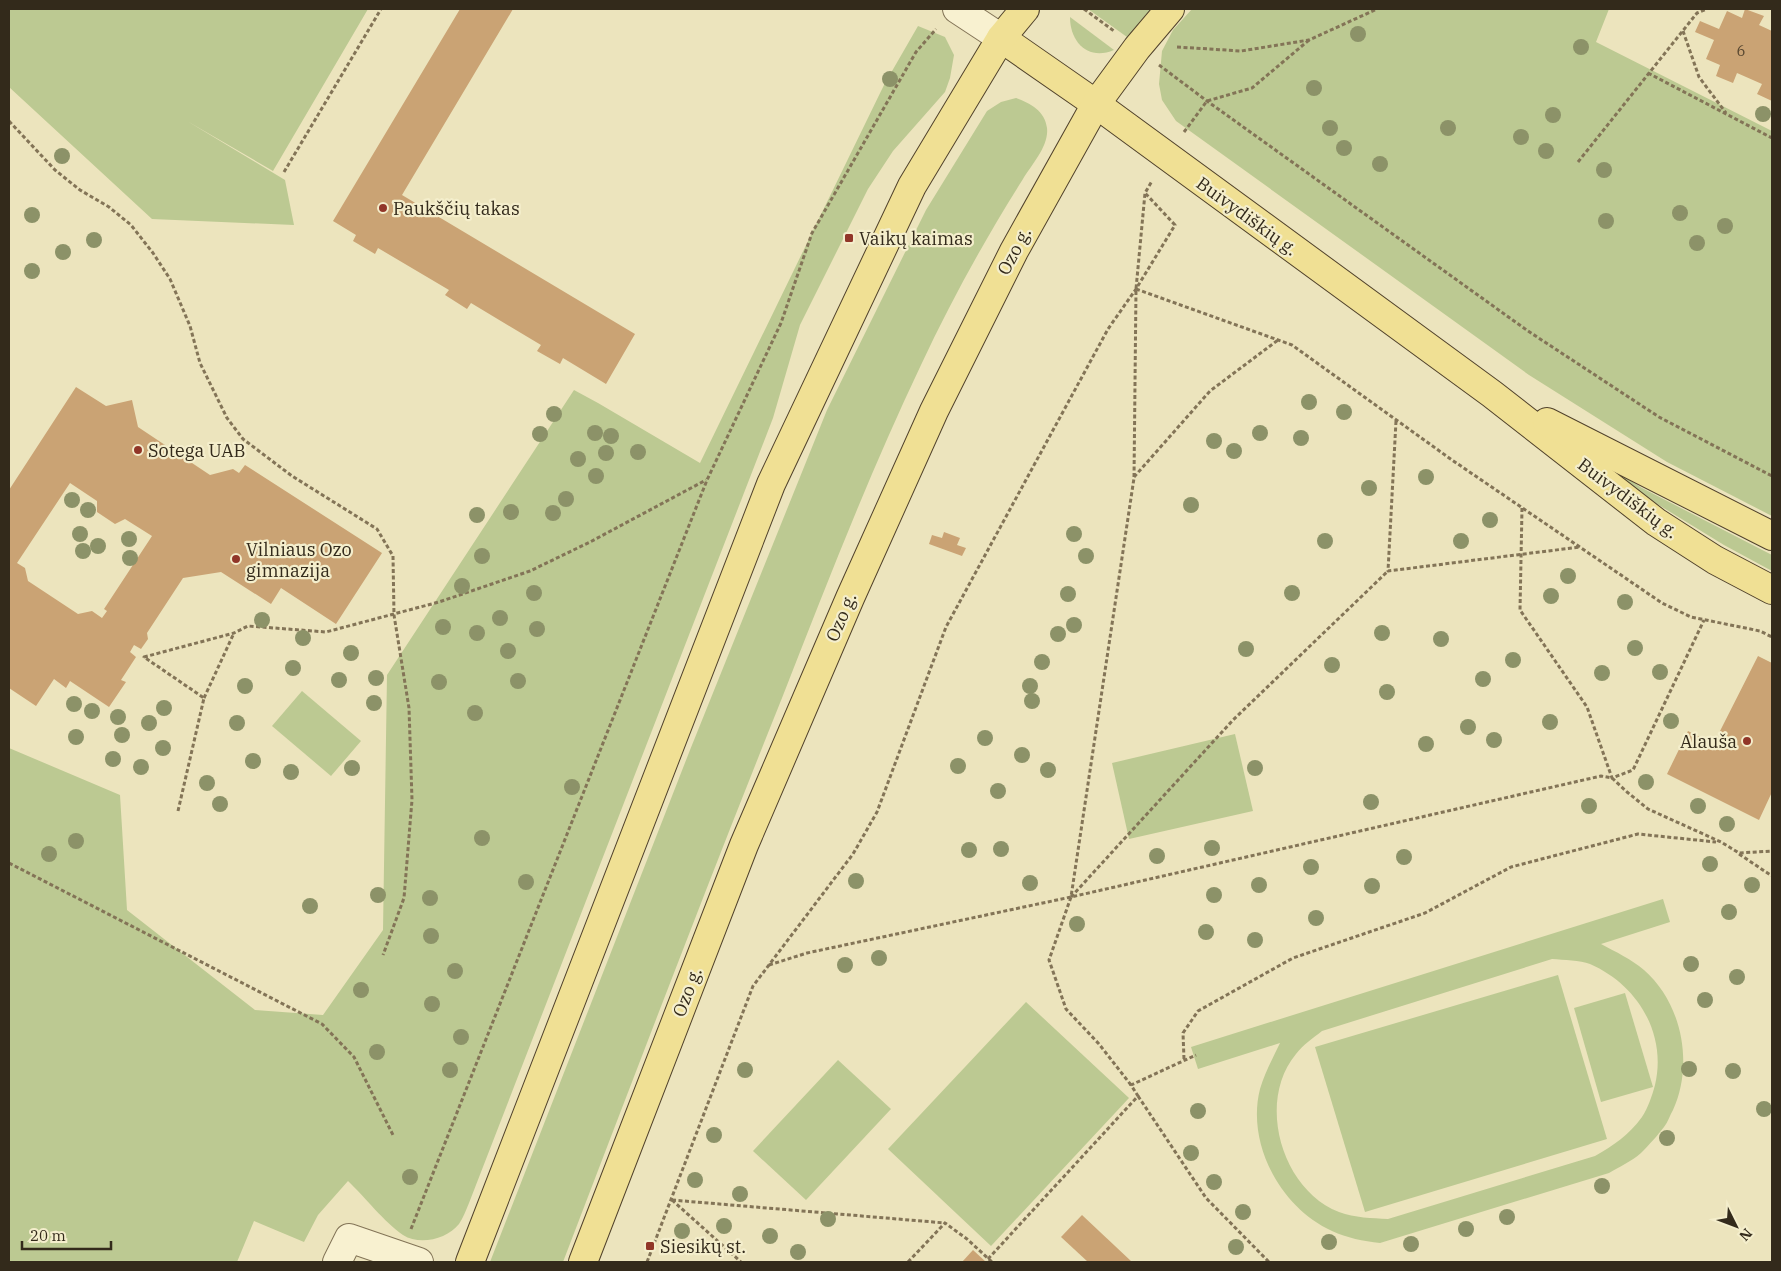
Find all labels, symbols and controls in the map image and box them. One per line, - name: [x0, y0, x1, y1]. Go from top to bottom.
- house number: 6: [1736, 41, 1746, 60]
- street label: Buivydiškių g.: [1192, 171, 1302, 261]
- place label: Paukščių takas: [393, 197, 520, 220]
- marker: Paukščių takas: [377, 202, 389, 214]
- street label: Ozo g.: [992, 223, 1036, 279]
- place label: Vaikų kaimas: [859, 227, 973, 250]
- marker: Vaikų kaimas: [843, 232, 855, 244]
- place label: Sotega UAB: [148, 439, 246, 462]
- marker: Sotega UAB: [132, 444, 144, 456]
- street label: Buivydiškių g.: [1573, 453, 1683, 543]
- place label: Vilniaus Ozo gimnazija: [246, 538, 352, 582]
- marker: Vilniaus Ozo gimnazija: [230, 553, 242, 565]
- street label: Ozo g.: [820, 589, 862, 645]
- place label: Alauša: [1680, 730, 1737, 753]
- marker: Alauša: [1741, 735, 1753, 747]
- street label: Ozo g.: [667, 964, 707, 1020]
- north arrow: [1711, 1201, 1761, 1251]
- scale bar: [22, 1218, 111, 1250]
- text: N: [1735, 1225, 1756, 1245]
- text: 20 m: [30, 1226, 66, 1245]
- place label: Siesikų st.: [660, 1235, 746, 1258]
- marker: Siesikų st.: [644, 1240, 656, 1252]

